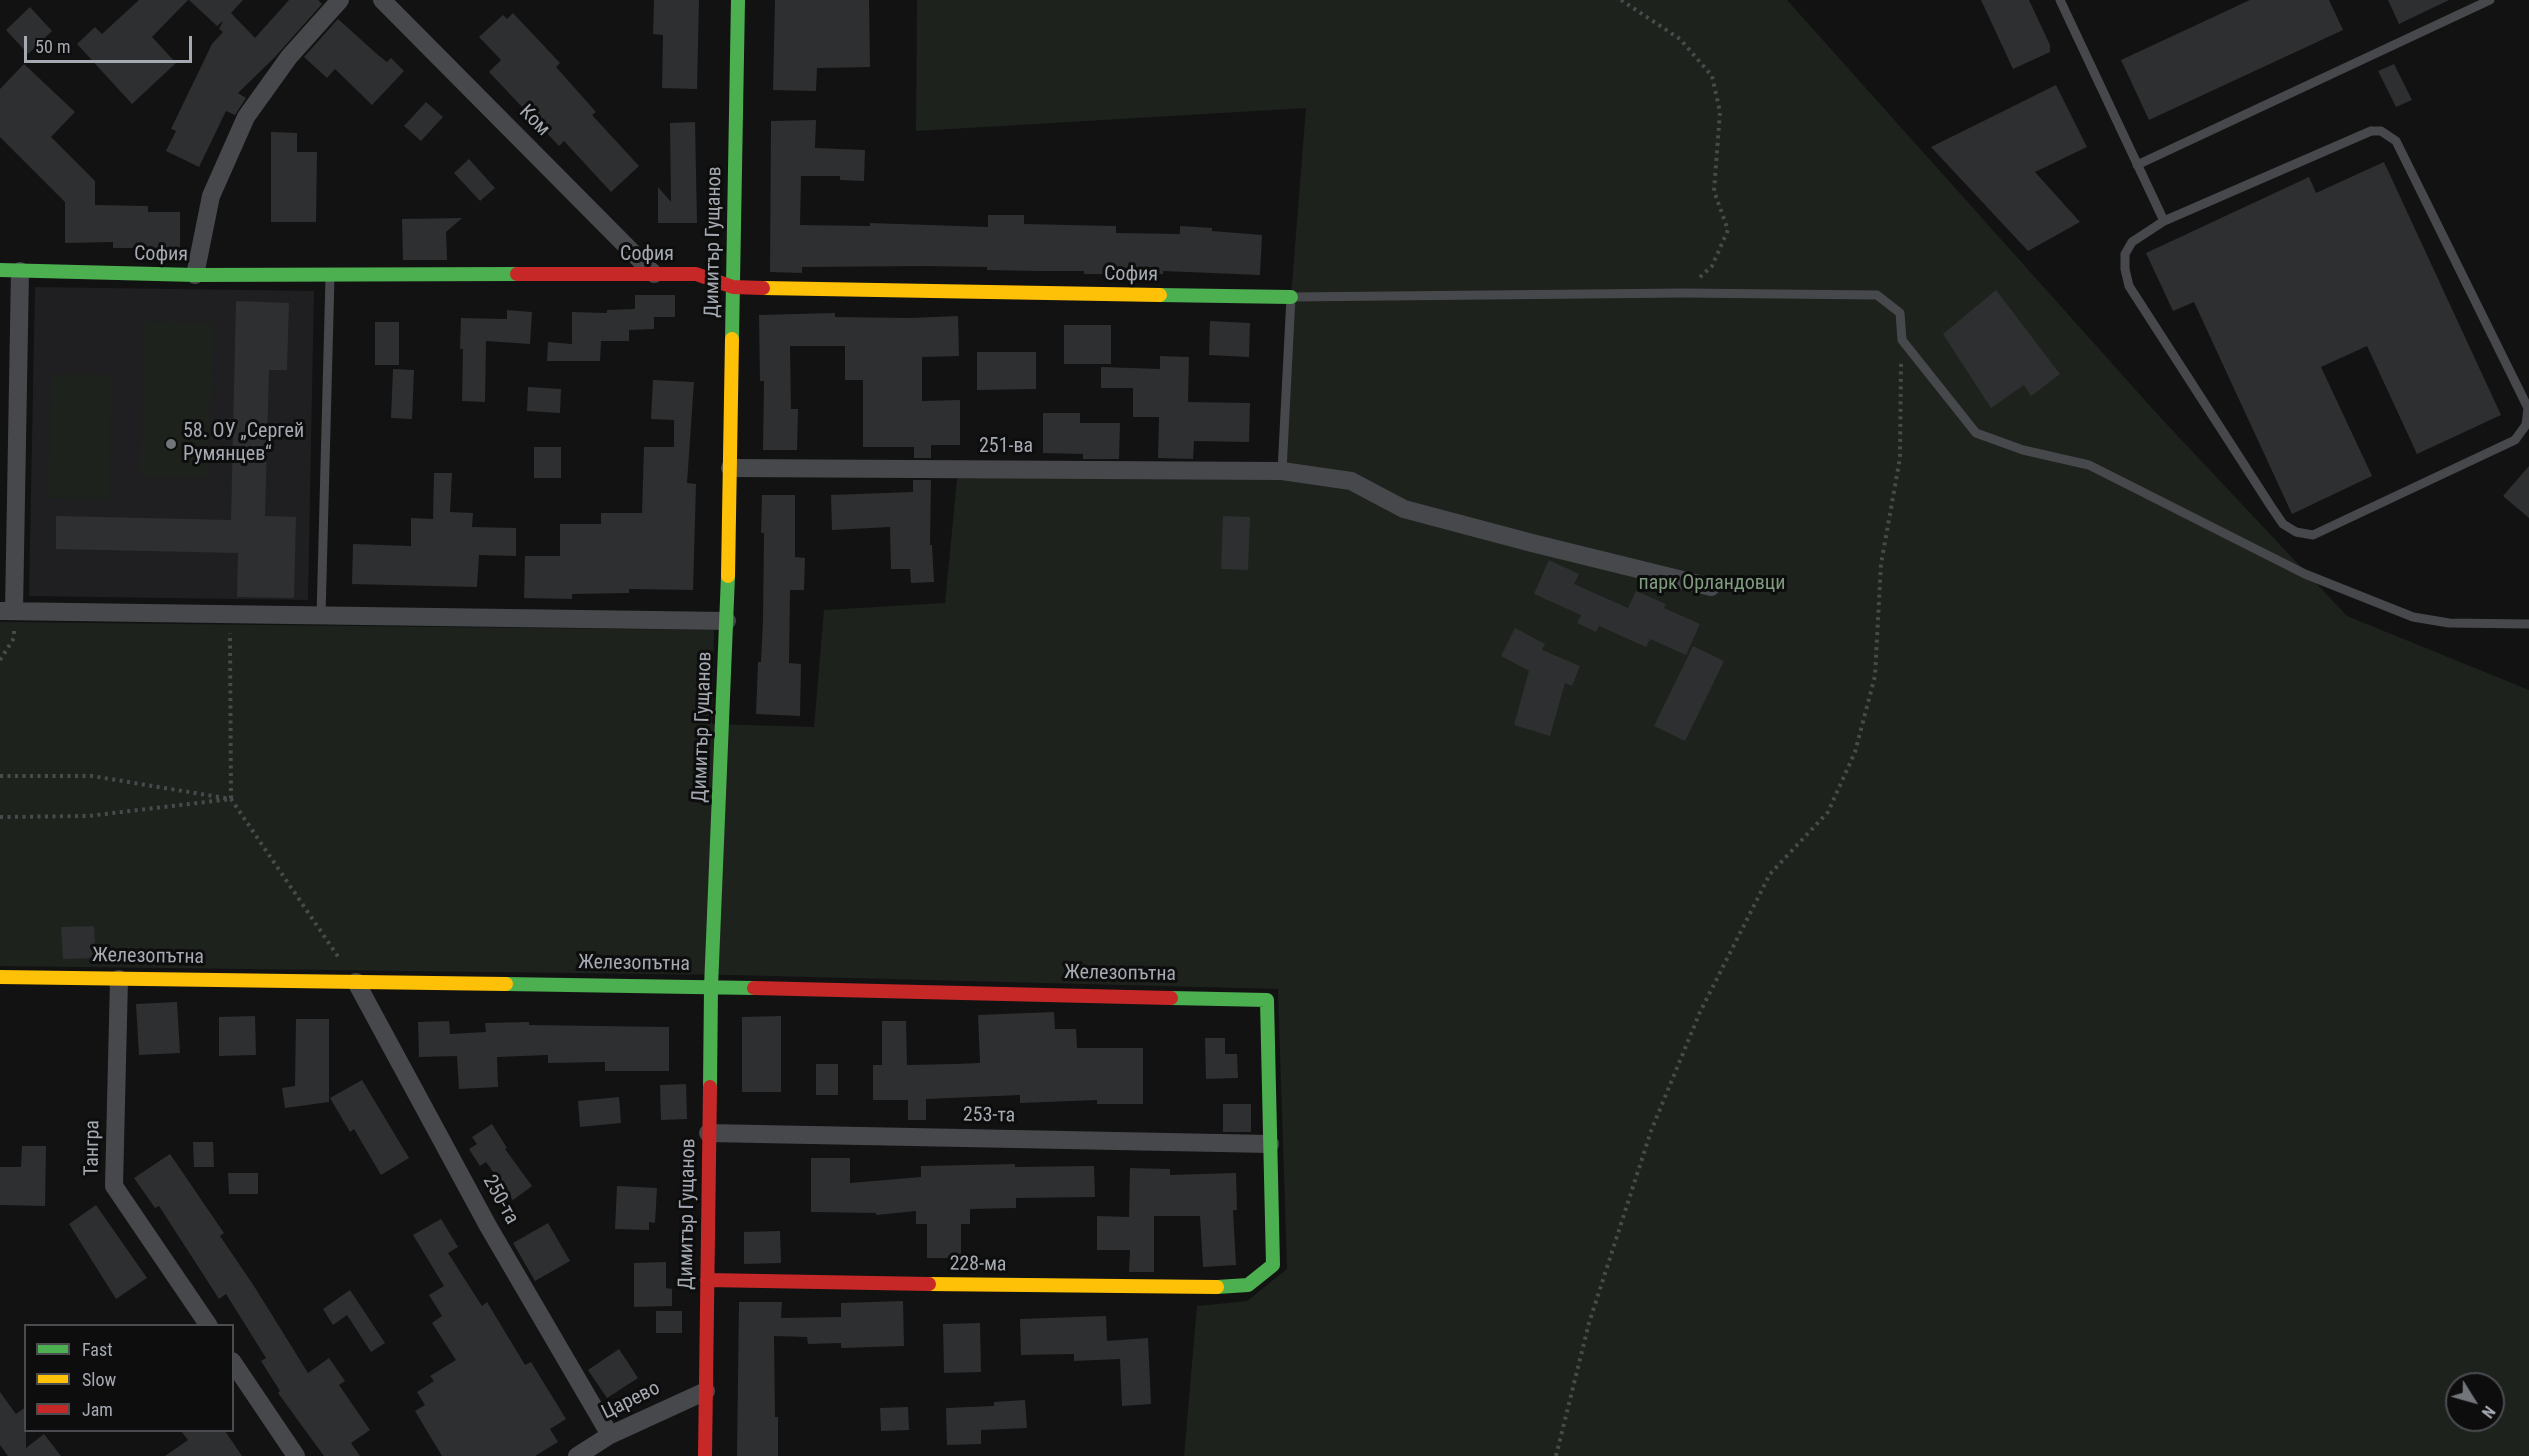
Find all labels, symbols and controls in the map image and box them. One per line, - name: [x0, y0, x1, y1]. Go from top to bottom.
- scale bar: [27, 24, 195, 62]
- text: 50 m: [35, 36, 70, 57]
- street label: Ком: [514, 101, 554, 141]
- street label: Димитър Гущанов: [701, 166, 727, 318]
- street label: София: [134, 243, 188, 267]
- street label: София: [620, 243, 674, 267]
- street label: София: [1104, 263, 1158, 287]
- place label: 58. ОУ „Сергей Румянцев“: [183, 420, 304, 467]
- street label: 251-ва: [979, 435, 1033, 459]
- marker: 58. ОУ „Сергей Румянцев“: [164, 437, 178, 451]
- park label: парк Орландовци: [1638, 572, 1786, 596]
- street label: Димитър Гущанов: [688, 651, 718, 803]
- street label: Железопътна: [92, 944, 204, 970]
- street label: Железопътна: [578, 951, 690, 977]
- street label: Железопътна: [1064, 961, 1176, 987]
- street label: 253-та: [963, 1104, 1015, 1128]
- street label: Тангра: [81, 1120, 105, 1176]
- street label: Димитър Гущанов: [675, 1138, 701, 1290]
- street label: 250-та: [477, 1171, 523, 1229]
- street label: 228-ма: [949, 1253, 1007, 1277]
- legend: [24, 1324, 234, 1432]
- text: Fast: [82, 1339, 113, 1360]
- text: Slow: [82, 1369, 116, 1390]
- north arrow: [2445, 1372, 2505, 1432]
- street label: Царево: [598, 1377, 664, 1425]
- text: Jam: [82, 1399, 113, 1420]
- text: N: [2478, 1402, 2499, 1422]

